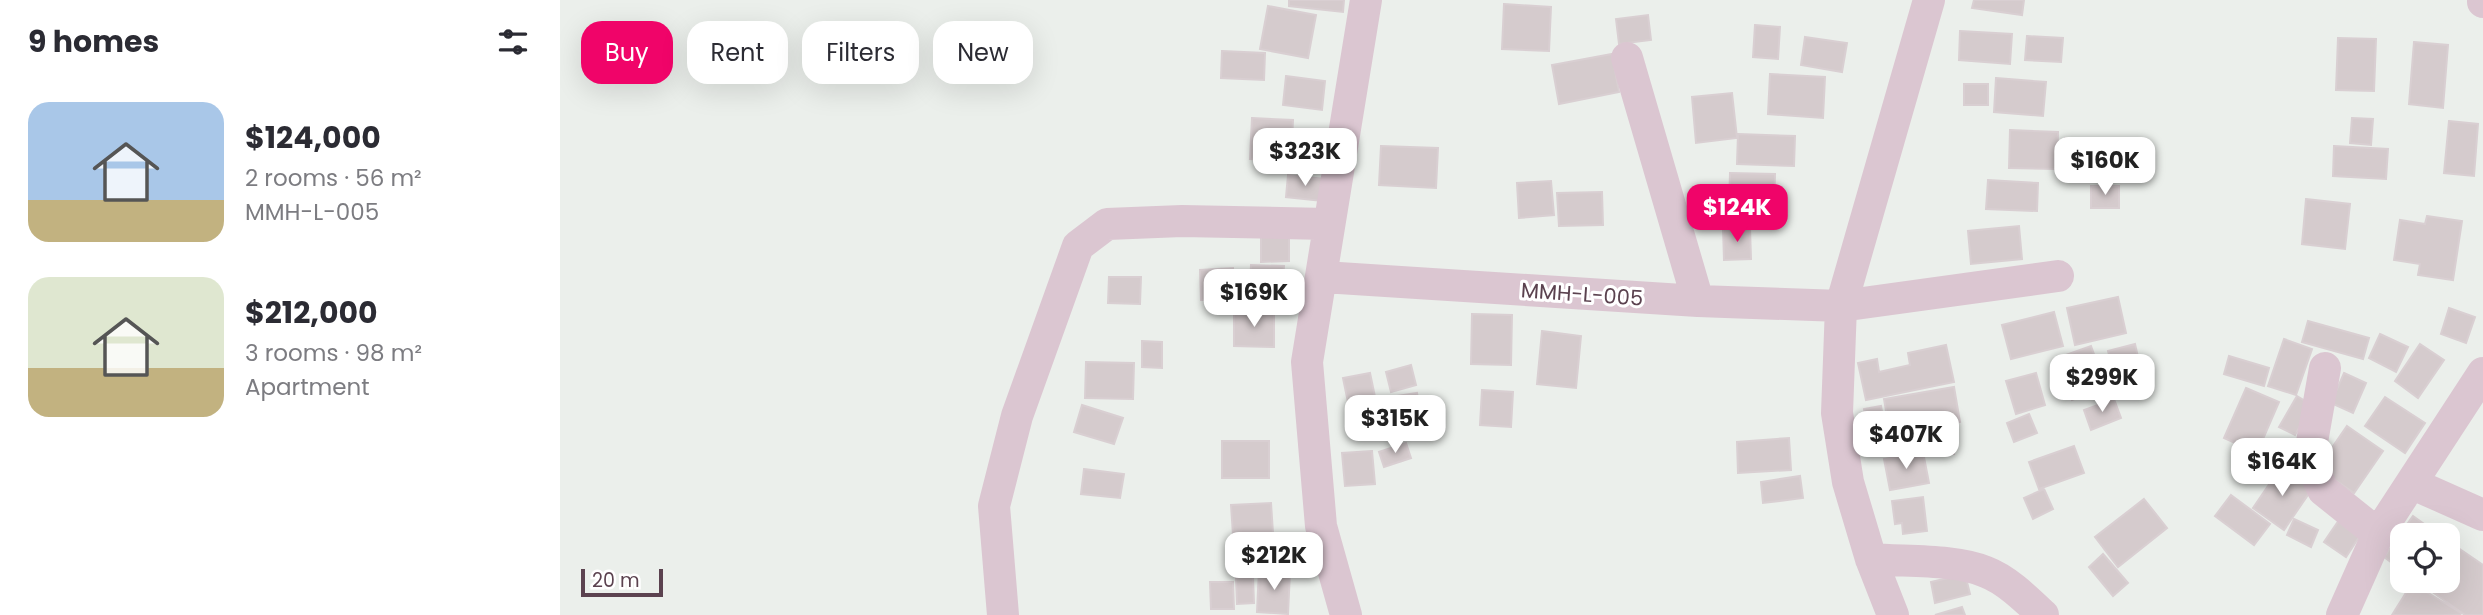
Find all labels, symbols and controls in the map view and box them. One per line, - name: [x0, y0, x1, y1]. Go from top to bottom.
- text: 9 homes: [28, 20, 159, 63]
- chip: Buy: [581, 21, 673, 84]
- chip: Rent: [687, 21, 788, 84]
- chip: Filters: [802, 21, 919, 84]
- chip: New: [933, 21, 1033, 84]
- icon: filters: [494, 23, 532, 61]
- text: $124,000: [245, 116, 381, 159]
- pin: $323K: [1256, 128, 1354, 188]
- icon: home: [84, 130, 168, 214]
- text: $323K: [1269, 135, 1341, 167]
- pin: $160K: [2056, 138, 2154, 197]
- text: $160K: [2070, 144, 2140, 176]
- text: 2 rooms · 56 m²: [245, 162, 422, 194]
- pin: $124K: [1688, 184, 1786, 244]
- text: $124K: [1703, 191, 1771, 223]
- text: MMH-L-005: [245, 196, 379, 228]
- pin: $169K: [1205, 270, 1303, 329]
- street label: MMH-L-005: [1520, 275, 1644, 313]
- text: $169K: [1220, 276, 1288, 308]
- text: $212,000: [245, 291, 378, 334]
- icon: home: [84, 305, 168, 389]
- text: 3 rooms · 98 m²: [245, 337, 422, 369]
- pin: $299K: [2053, 354, 2151, 414]
- text: $299K: [2066, 361, 2138, 393]
- text: Apartment: [245, 371, 370, 403]
- pin: $315K: [1346, 396, 1444, 455]
- text: $315K: [1361, 402, 1429, 434]
- pin: $407K: [1857, 412, 1955, 471]
- text: $407K: [1869, 418, 1943, 450]
- pin: $164K: [2233, 438, 2331, 498]
- text: $164K: [2247, 445, 2317, 477]
- map controls: [2390, 523, 2460, 593]
- button: locate: [2390, 523, 2460, 593]
- pin: $212K: [1225, 532, 1323, 592]
- text: $212K: [1241, 539, 1307, 571]
- scale bar: [581, 566, 663, 598]
- text: 20 m: [592, 567, 640, 594]

